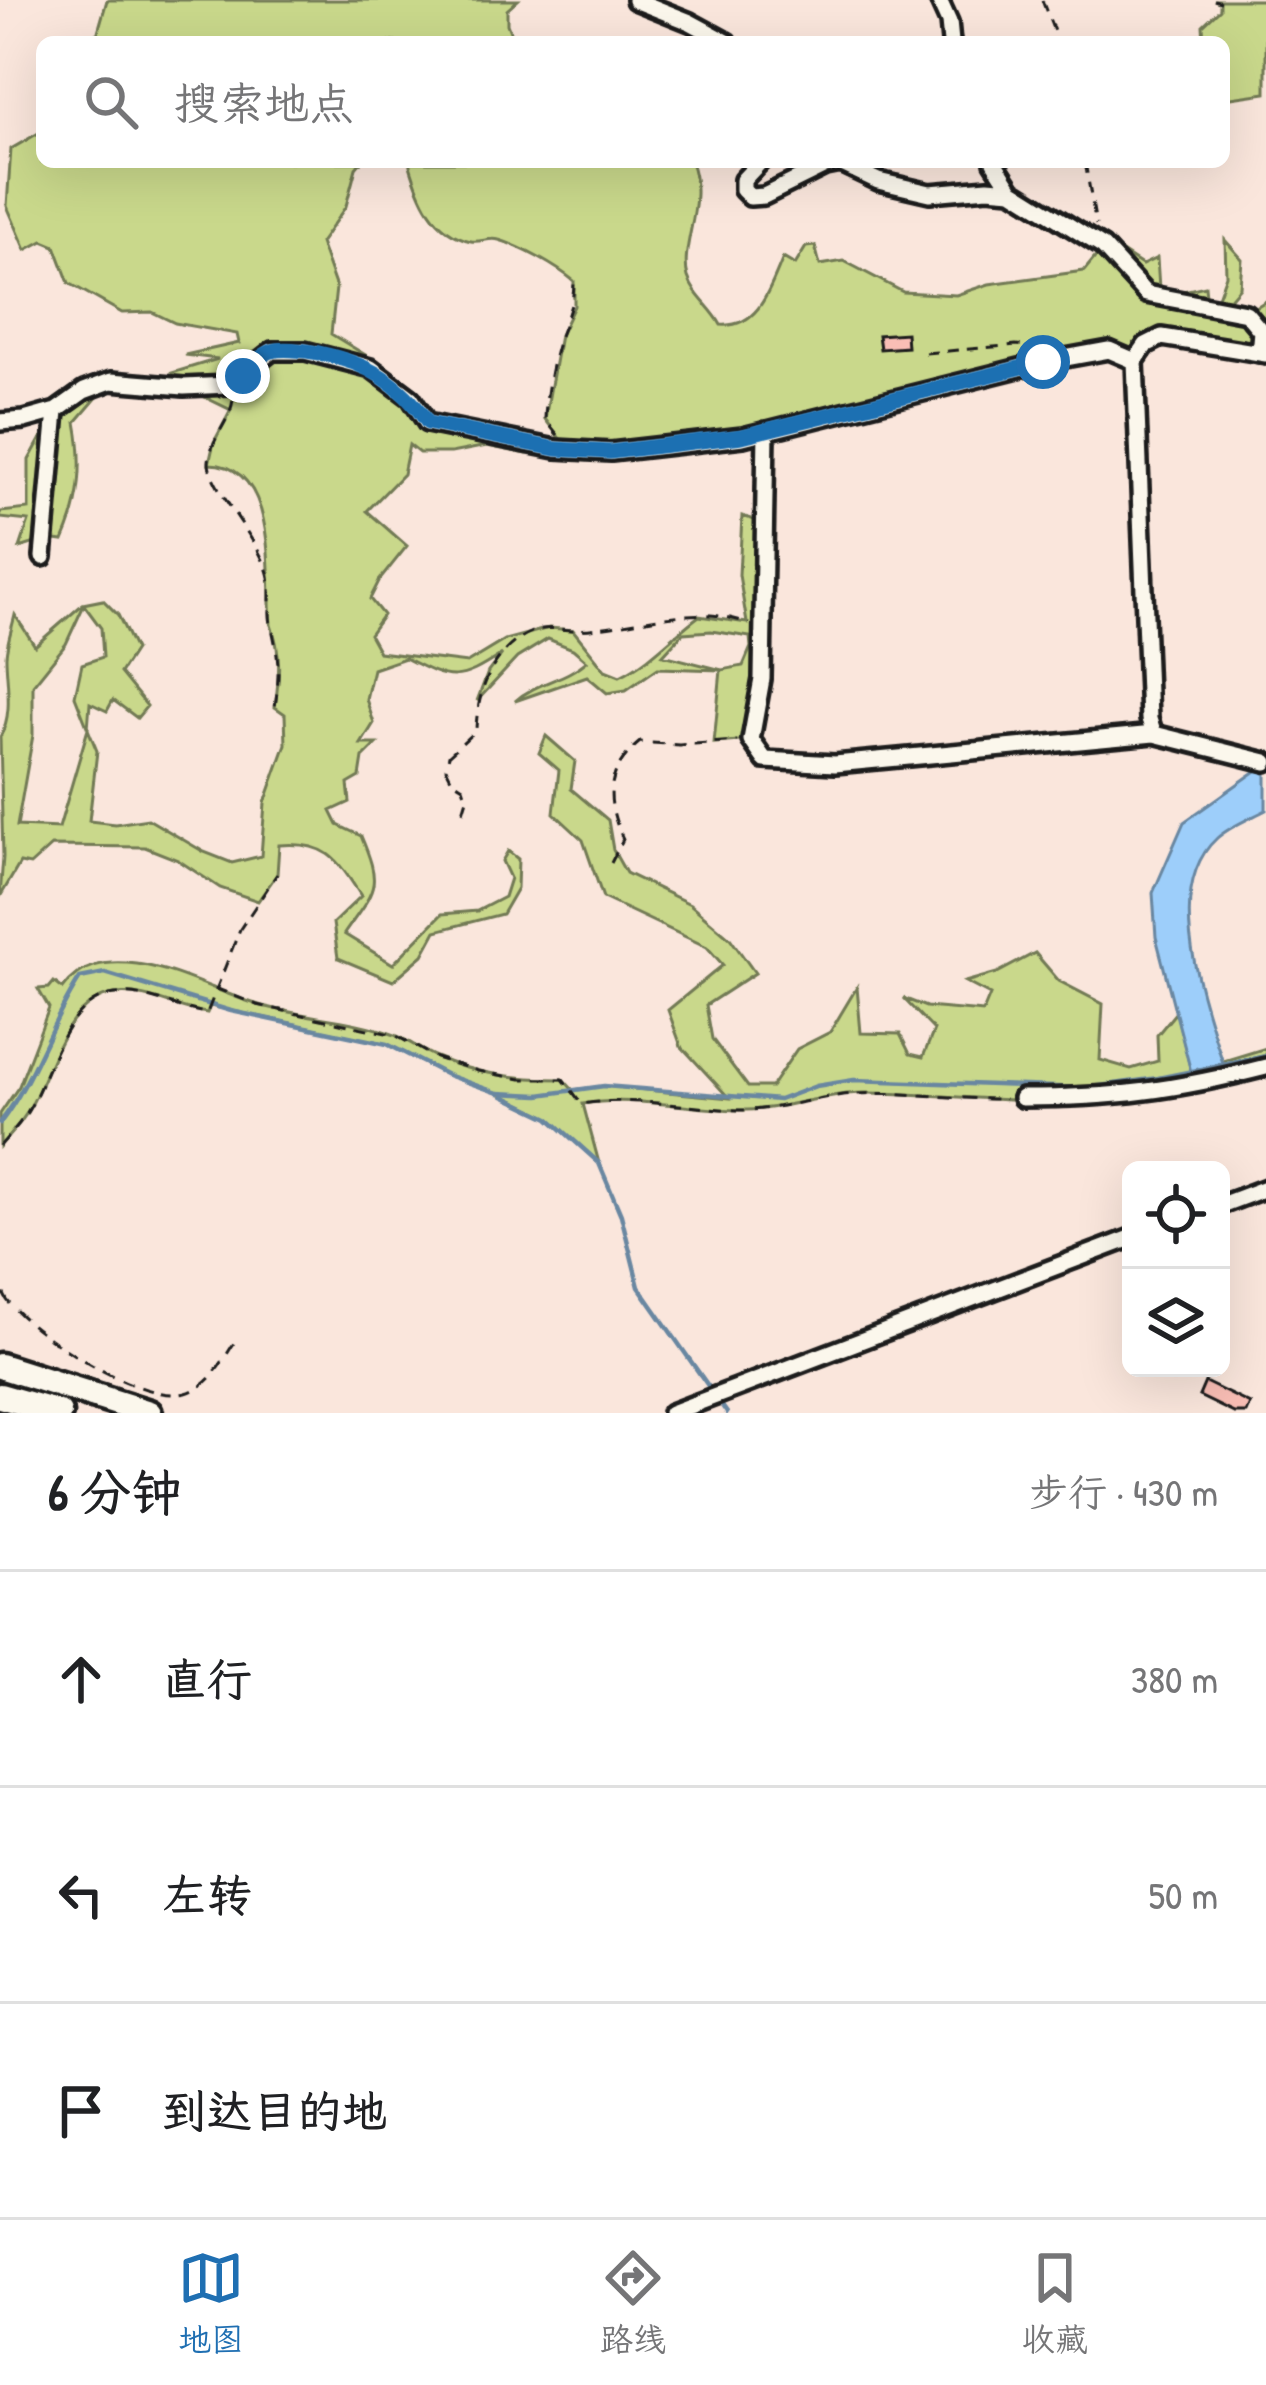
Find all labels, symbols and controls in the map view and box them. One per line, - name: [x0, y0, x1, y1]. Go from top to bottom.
- search box: [36, 36, 1230, 168]
- icon: search: [78, 69, 144, 135]
- text: 搜索地点: [174, 72, 354, 133]
- route start: [1016, 335, 1070, 389]
- route end: [216, 349, 270, 403]
- map controls: [1122, 1161, 1230, 1377]
- button: locate: [1122, 1161, 1230, 1269]
- button: layers: [1122, 1269, 1230, 1377]
- text: 6 分钟: [48, 1457, 182, 1526]
- text: 步行 · 430 m: [1029, 1465, 1218, 1518]
- icon: ahead: [48, 1646, 114, 1712]
- text: 直行: [162, 1648, 252, 1709]
- text: 380 m: [1131, 1652, 1218, 1705]
- icon: left: [48, 1862, 114, 1928]
- text: 左转: [162, 1864, 252, 1925]
- text: 50 m: [1149, 1868, 1218, 1921]
- icon: arrive: [48, 2078, 114, 2144]
- text: 到达目的地: [162, 2080, 387, 2141]
- tab: 地图: [178, 2245, 244, 2361]
- tab: 路线: [600, 2245, 666, 2361]
- tab: 收藏: [1022, 2245, 1088, 2361]

